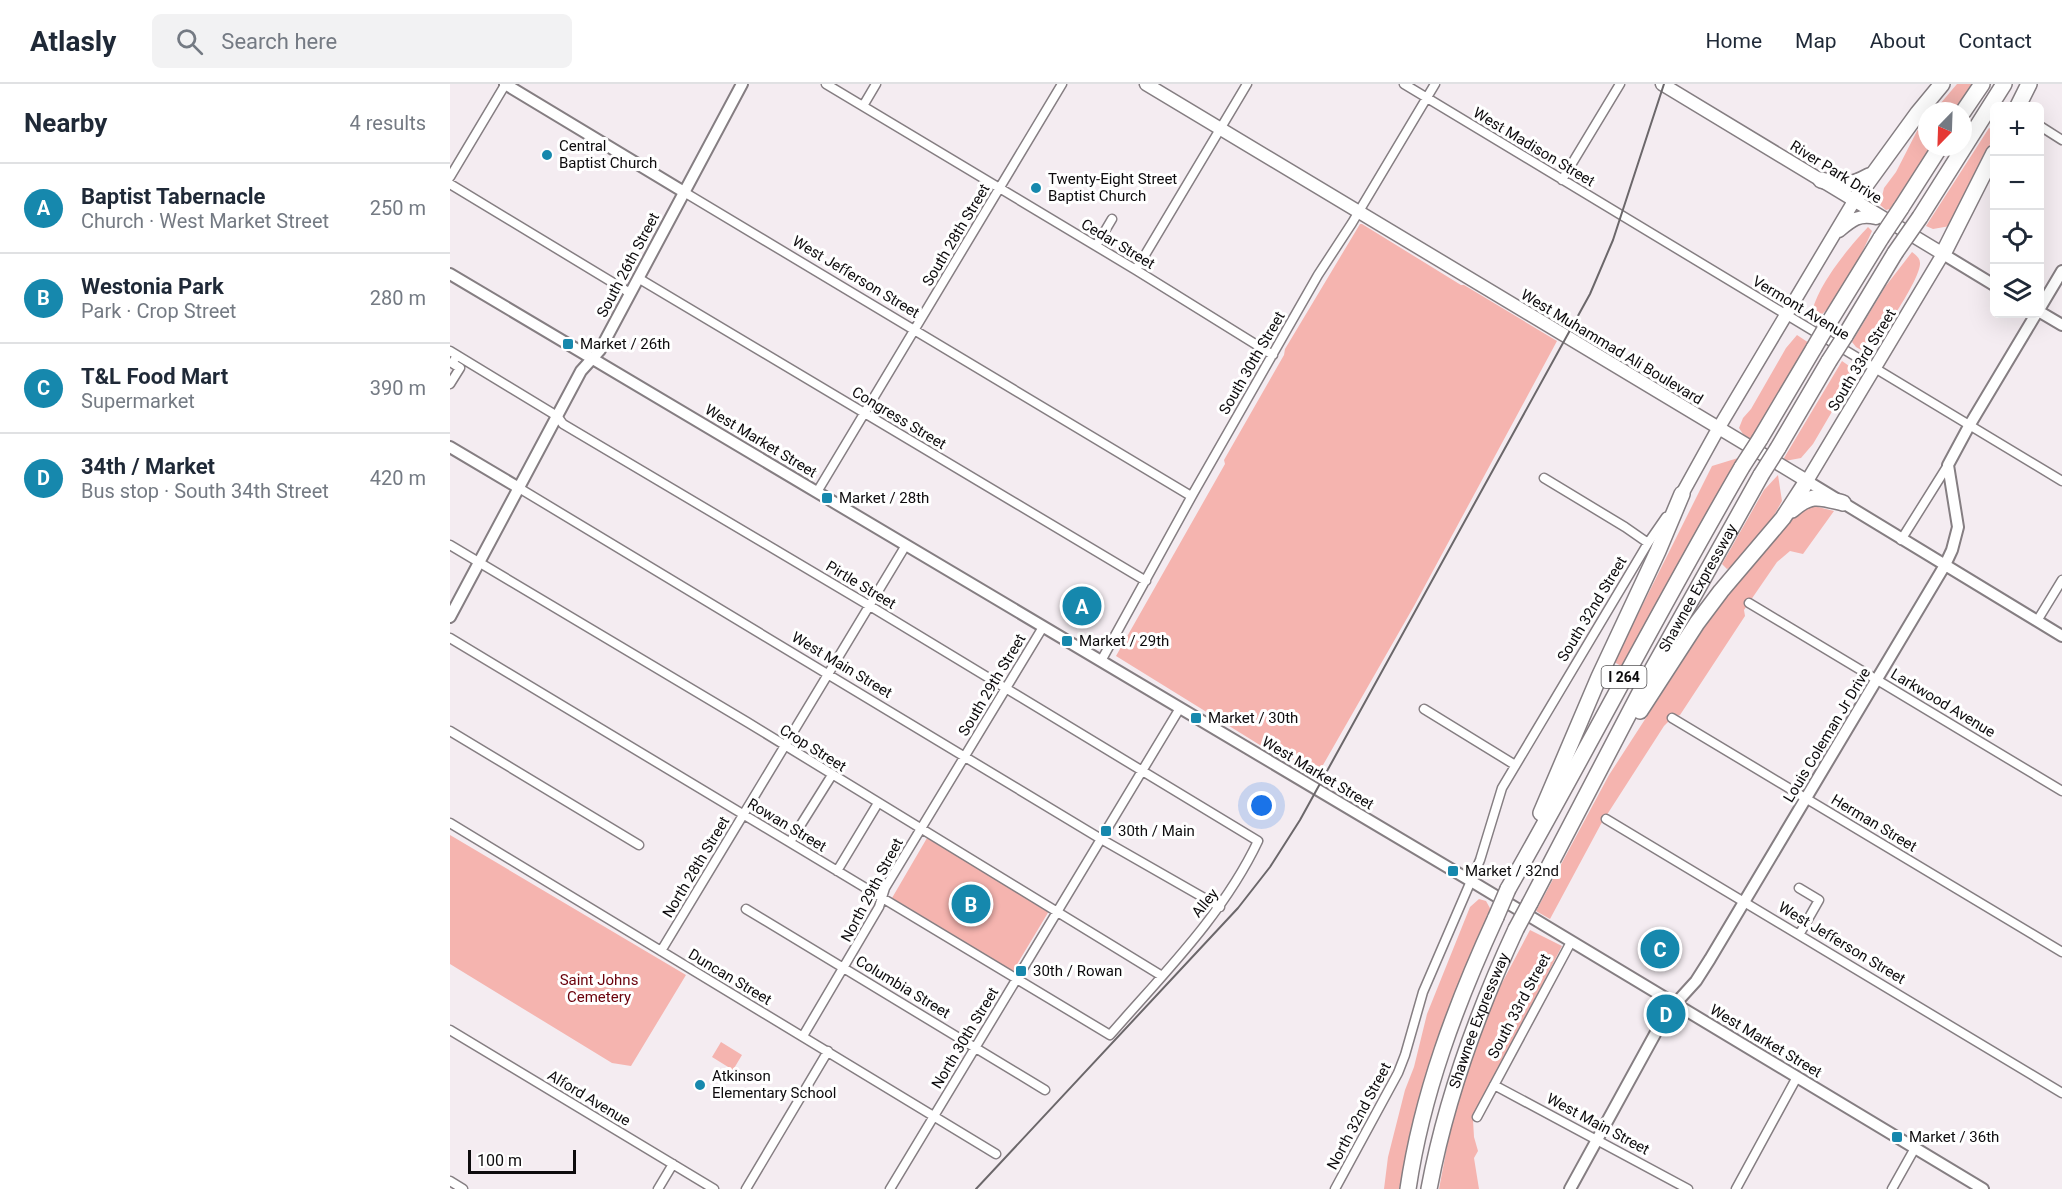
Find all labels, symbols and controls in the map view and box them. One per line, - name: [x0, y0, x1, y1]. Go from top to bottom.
- search box: [152, 14, 572, 68]
- text: Atlasly: [30, 25, 116, 58]
- icon: search: [173, 25, 206, 58]
- text: Search here: [221, 29, 337, 54]
- text: Home: [1706, 29, 1762, 53]
- text: Map: [1795, 29, 1837, 53]
- text: About: [1870, 29, 1926, 53]
- text: Contact: [1959, 29, 2032, 53]
- north arrow: [1918, 102, 1972, 156]
- map controls: [1990, 102, 2044, 318]
- button: +: [1990, 102, 2044, 156]
- street label: West Madison Street: [1470, 104, 1598, 190]
- text: Nearby: [24, 108, 107, 138]
- text: 4 results: [350, 111, 426, 135]
- place label: Central Baptist Church: [559, 137, 657, 172]
- street label: River Park Drive: [1787, 137, 1885, 207]
- marker: Central Baptist Church: [540, 148, 554, 162]
- button: −: [1990, 156, 2044, 210]
- place label: Twenty-Eight Street Baptist Church: [1048, 170, 1177, 205]
- street label: South 28th Street: [918, 181, 994, 289]
- marker: Twenty-Eight Street Baptist Church: [1029, 181, 1043, 195]
- text: Baptist Tabernacle: [81, 184, 265, 209]
- text: A: [37, 196, 50, 220]
- text: 250 m: [370, 196, 426, 220]
- text: Church · West Market Street: [81, 209, 329, 233]
- street label: South 26th Street: [593, 210, 663, 320]
- button: locate: [1990, 210, 2044, 264]
- street label: Cedar Street: [1078, 215, 1158, 273]
- street label: West Jefferson Street: [789, 232, 923, 322]
- button: layers: [1990, 264, 2044, 318]
- street label: Vermont Avenue: [1749, 272, 1853, 344]
- text: Westonia Park: [81, 274, 224, 299]
- street label: West Muhammad Ali Boulevard: [1518, 285, 1706, 409]
- text: B: [37, 286, 50, 310]
- text: 280 m: [370, 286, 426, 310]
- text: Park · Crop Street: [81, 299, 236, 323]
- street label: South 33rd Street: [1824, 305, 1900, 414]
- street label: South 30th Street: [1215, 308, 1289, 418]
- place label: Market / 26th: [580, 335, 670, 353]
- marker: Market / 26th: [561, 337, 575, 351]
- text: T&L Food Mart: [81, 364, 228, 389]
- text: C: [37, 376, 50, 400]
- text: 390 m: [370, 376, 426, 400]
- street label: Congress Street: [849, 383, 949, 453]
- text: Supermarket: [81, 389, 195, 413]
- street label: West Market Street: [702, 400, 820, 482]
- text: 34th / Market: [81, 454, 215, 479]
- text: D: [37, 466, 50, 490]
- text: 420 m: [370, 466, 426, 490]
- text: Bus stop · South 34th Street: [81, 479, 329, 503]
- place label: Market / 28th: [839, 489, 929, 507]
- marker: Market / 28th: [820, 491, 834, 505]
- street label: Shawnee Expressway: [1655, 521, 1741, 655]
- street label: South 32nd Street: [1554, 553, 1631, 665]
- street label: Pirtle Street: [823, 557, 899, 613]
- pin: A: [1062, 584, 1102, 628]
- street label: West Main Street: [789, 628, 896, 702]
- street label: South 29th Street: [954, 631, 1030, 739]
- place label: Market / 29th: [1079, 632, 1169, 650]
- marker: Market / 29th: [1060, 634, 1074, 648]
- street label: Louis Coleman Jr Drive: [1780, 664, 1874, 806]
- street label: Larkwood Avenue: [1888, 665, 1998, 741]
- road number: I 264: [1602, 666, 1646, 688]
- place label: Market / 30th: [1208, 709, 1298, 727]
- marker: Market / 30th: [1189, 711, 1203, 725]
- street label: Crop Street: [776, 720, 850, 776]
- street label: West Market Street: [1259, 732, 1377, 814]
- street label: Herman Street: [1828, 790, 1920, 856]
- your location: [1247, 791, 1276, 820]
- street label: Rowan Street: [744, 794, 830, 856]
- street label: North 28th Street: [659, 813, 733, 921]
- place label: 30th / Main: [1118, 822, 1195, 840]
- marker: 30th / Main: [1099, 824, 1113, 838]
- street label: North 29th Street: [837, 835, 907, 945]
- place label: Market / 32nd: [1465, 862, 1559, 880]
- marker: Market / 32nd: [1446, 864, 1460, 878]
- pin: B: [952, 882, 990, 926]
- street label: Alley: [1188, 885, 1222, 921]
- street label: West Jefferson Street: [1775, 898, 1909, 988]
- pin: C: [1640, 926, 1680, 972]
- street label: Duncan Street: [685, 945, 775, 1009]
- street label: Shawnee Expressway: [1445, 950, 1513, 1091]
- street label: South 33rd Street: [1484, 950, 1554, 1062]
- street label: Columbia Street: [853, 952, 954, 1022]
- place label: 30th / Rowan: [1033, 962, 1122, 980]
- marker: 30th / Rowan: [1014, 964, 1028, 978]
- park label: Saint Johns Cemetery: [560, 971, 638, 1006]
- street label: North 30th Street: [928, 984, 1002, 1092]
- pin: D: [1646, 992, 1686, 1036]
- street label: West Market Street: [1707, 1000, 1825, 1082]
- street label: North 32nd Street: [1323, 1059, 1395, 1173]
- street label: Alford Avenue: [544, 1066, 634, 1130]
- place label: Atkinson Elementary School: [712, 1067, 836, 1102]
- marker: Atkinson Elementary School: [693, 1078, 707, 1092]
- street label: West Main Street: [1543, 1089, 1653, 1159]
- place label: Market / 36th: [1909, 1128, 1999, 1146]
- marker: Market / 36th: [1890, 1130, 1904, 1144]
- scale bar: [468, 1147, 576, 1174]
- text: 100 m: [477, 1151, 522, 1170]

